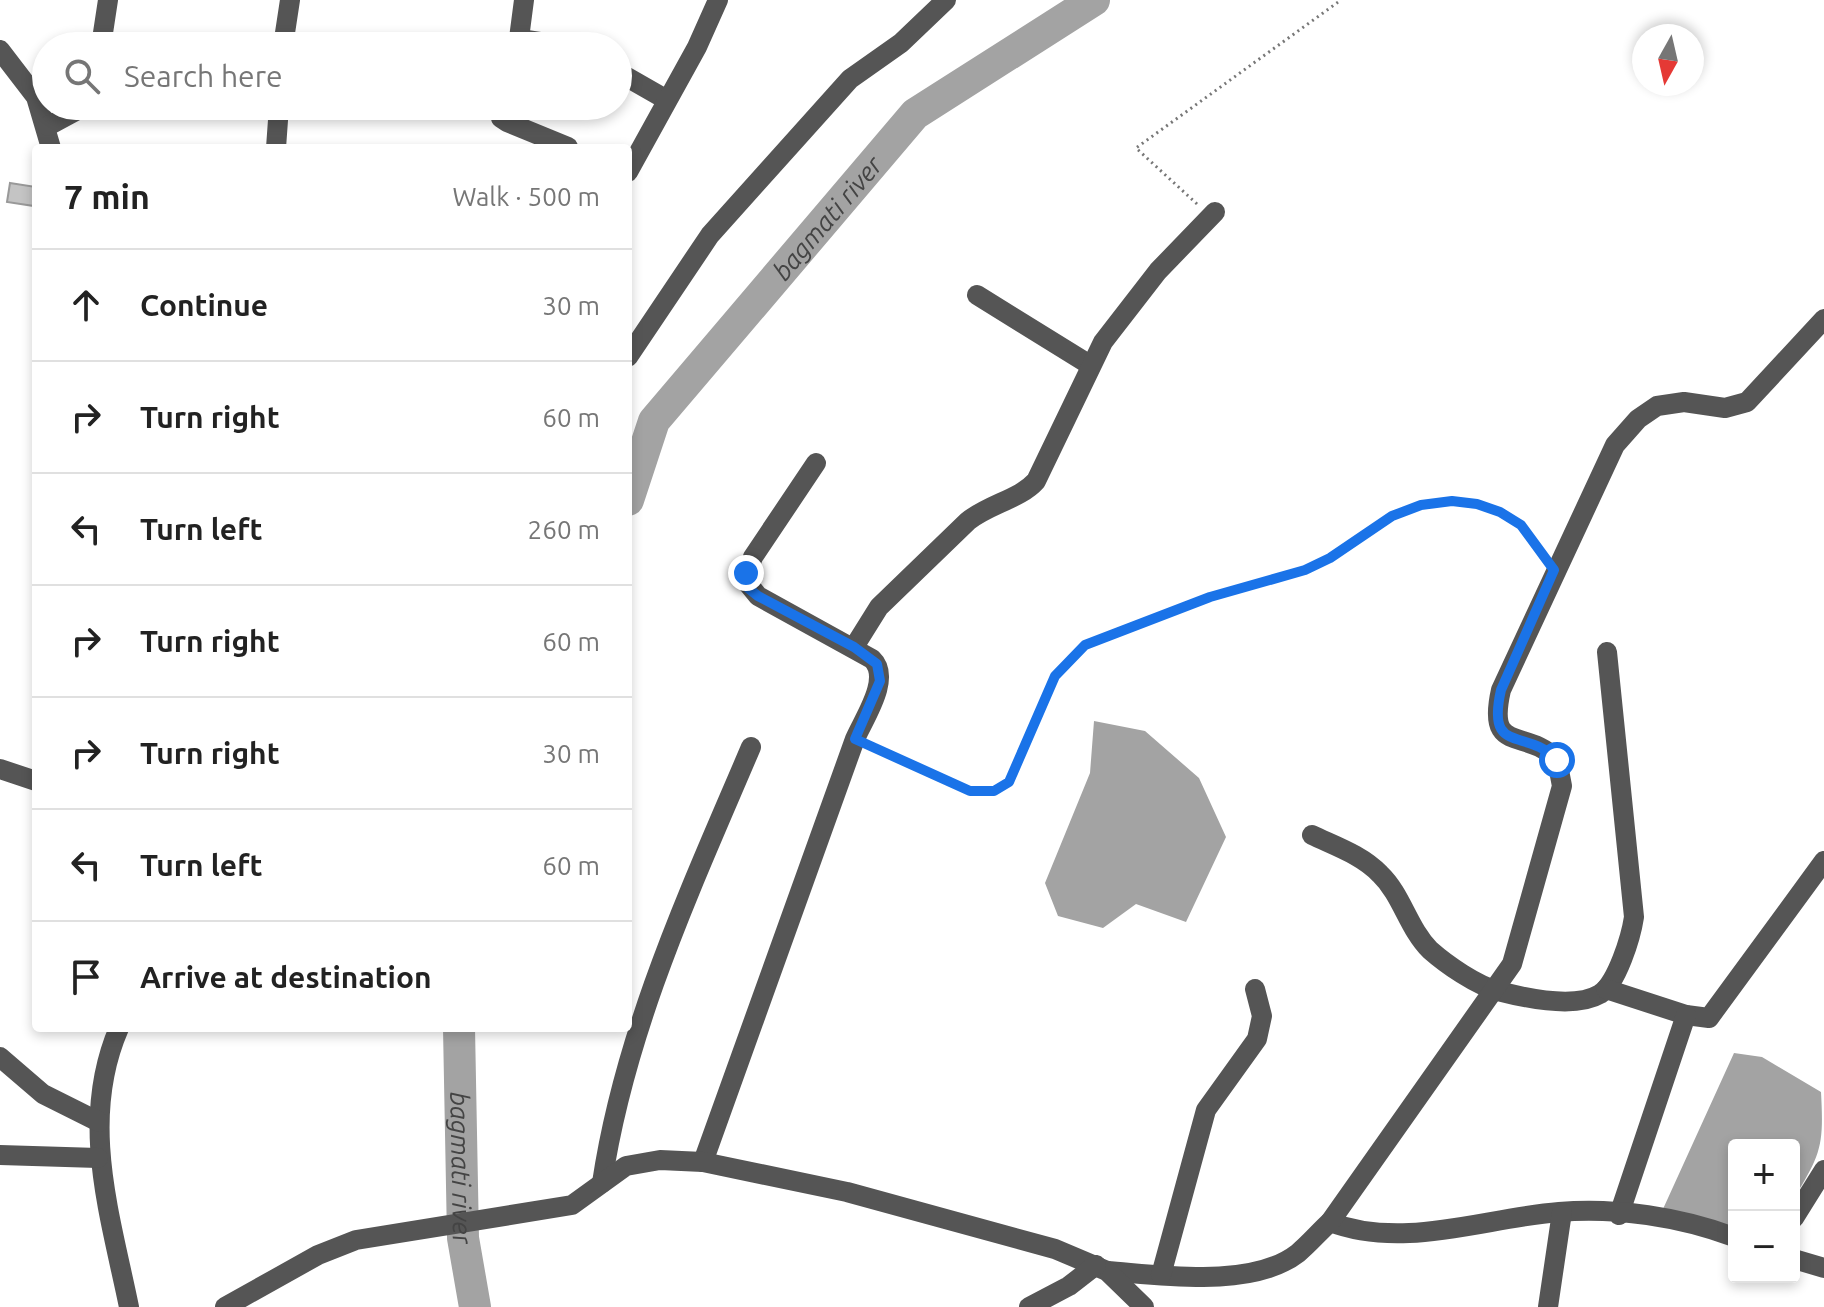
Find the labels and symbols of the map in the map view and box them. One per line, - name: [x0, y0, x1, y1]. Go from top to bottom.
- north arrow: [1632, 24, 1704, 96]
- water label: bagmati river: [766, 149, 888, 285]
- route end: [728, 555, 764, 591]
- route start: [1539, 742, 1575, 778]
- water label: bagmati river: [446, 1091, 479, 1248]

